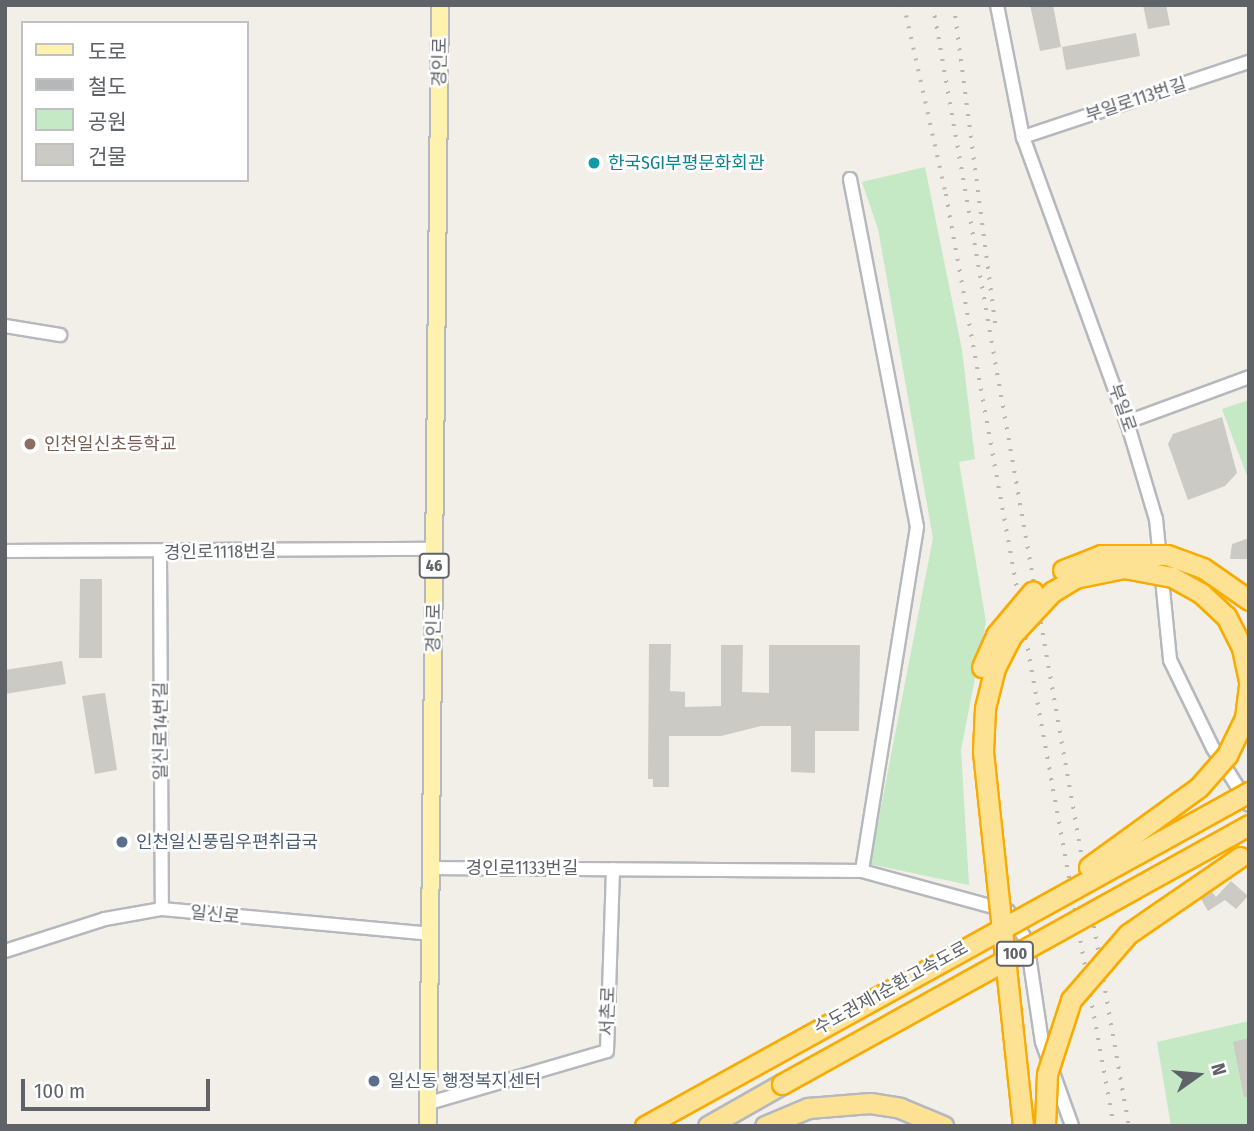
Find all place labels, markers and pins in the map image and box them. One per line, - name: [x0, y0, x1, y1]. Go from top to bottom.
- place label: 한국SGI부평문화회관: [608, 152, 764, 174]
- marker: 한국SGI부평문화회관: [586, 155, 602, 171]
- place label: 인천일신초등학교: [44, 433, 176, 455]
- marker: 인천일신초등학교: [22, 436, 38, 452]
- place label: 인천일신풍림우편취급국: [136, 831, 318, 853]
- marker: 인천일신풍림우편취급국: [114, 834, 130, 850]
- place label: 일신동 행정복지센터: [388, 1070, 541, 1092]
- marker: 일신동 행정복지센터: [366, 1073, 382, 1089]

